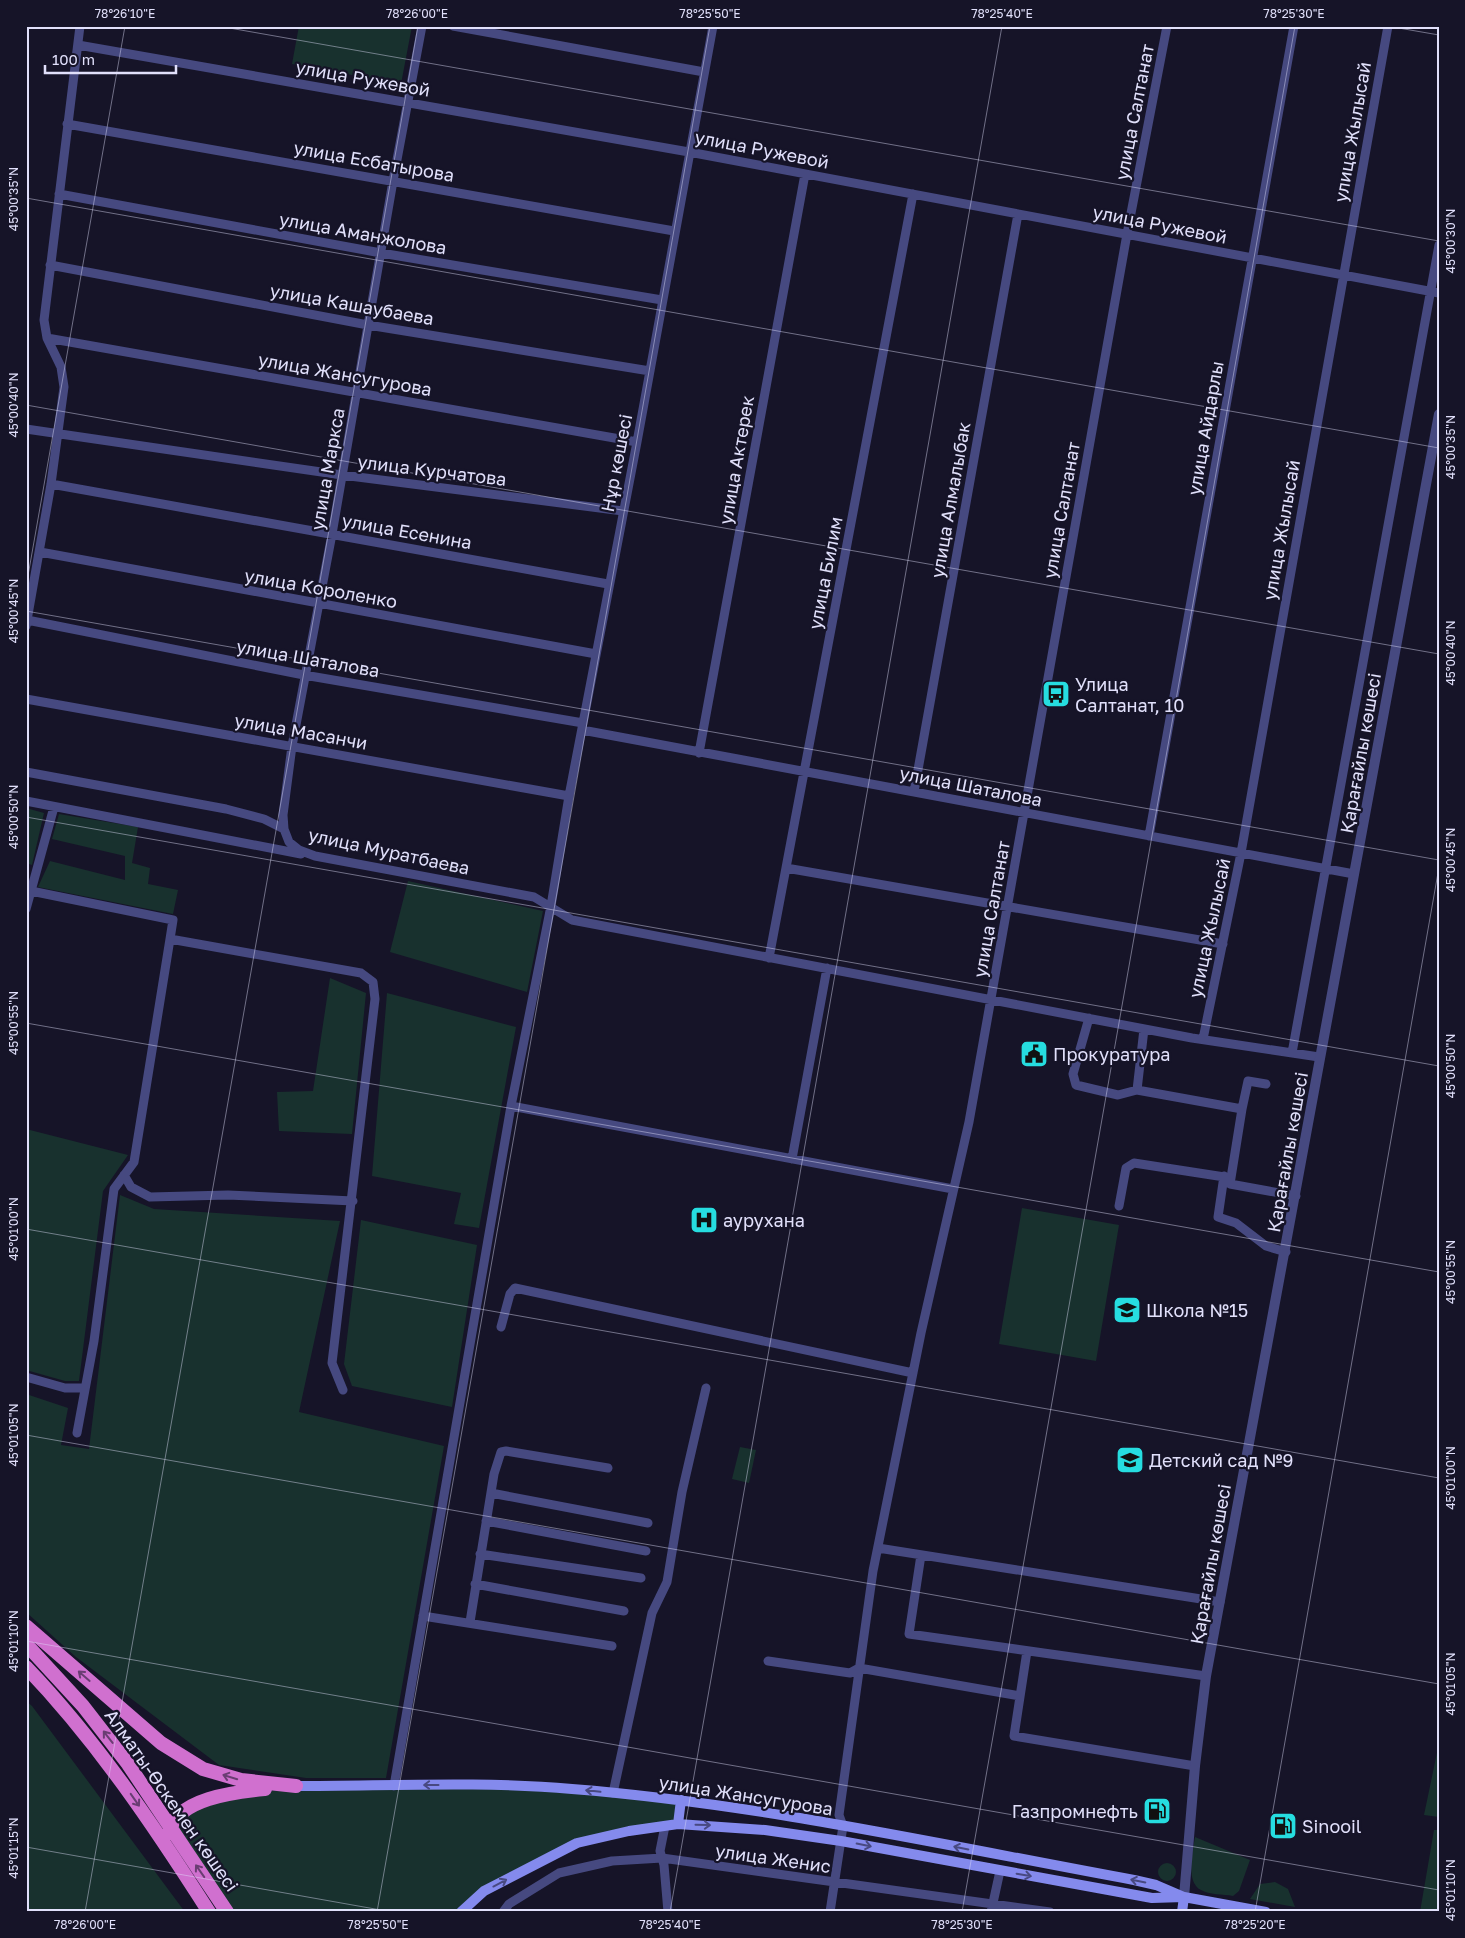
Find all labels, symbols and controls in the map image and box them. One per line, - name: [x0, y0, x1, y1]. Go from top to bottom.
- text: 78°26'10"E: [95, 6, 155, 21]
- text: 78°26'00"E: [386, 6, 448, 21]
- text: 78°25'50"E: [679, 6, 741, 21]
- text: 78°25'40"E: [971, 6, 1033, 21]
- text: 78°25'30"E: [1263, 6, 1325, 21]
- scale bar: [45, 42, 176, 74]
- street label: улица Салтанат: [1110, 42, 1158, 182]
- text: 100 m: [52, 50, 95, 68]
- street label: улица Ружевой: [294, 55, 432, 101]
- street label: улица Жылысай: [1329, 60, 1375, 204]
- street label: улица Ружевой: [693, 125, 831, 173]
- street label: улица Есбатырова: [292, 136, 456, 186]
- text: 45°00'35"N: [6, 167, 21, 231]
- street label: улица Ружевой: [1091, 200, 1229, 248]
- street label: улица Аманжолова: [278, 207, 448, 259]
- text: 45°00'30"N: [1443, 209, 1458, 273]
- street label: улица Кашаубаева: [268, 279, 436, 329]
- street label: улица Жансугурова: [256, 348, 434, 400]
- street label: улица Айдарлы: [1182, 359, 1228, 497]
- text: 45°00'40"N: [6, 372, 21, 438]
- street label: улица Актерек: [714, 394, 758, 526]
- street label: улица Маркса: [305, 406, 349, 532]
- street label: Нұр көшесі: [596, 412, 637, 514]
- text: 45°00'35"N: [1443, 415, 1458, 479]
- street label: улица Алмалыбак: [925, 420, 975, 580]
- street label: улица Салтанат: [1038, 440, 1084, 580]
- street label: улица Курчатова: [356, 450, 508, 490]
- street label: улица Жылысай: [1258, 458, 1304, 602]
- street label: улица Есенина: [340, 509, 474, 553]
- street label: улица Билим: [803, 515, 847, 631]
- street label: улица Короленко: [243, 564, 399, 612]
- text: 45°00'45"N: [6, 579, 21, 643]
- text: 45°00'40"N: [1443, 620, 1458, 686]
- street label: улица Шаталова: [235, 635, 381, 681]
- street label: Қарағайлы көшесі: [1335, 671, 1385, 835]
- place label: Улица Салтанат, 10: [1075, 673, 1184, 716]
- bus stop icon: Улица Салтанат, 10: [1041, 679, 1071, 709]
- street label: улица Масанчи: [233, 708, 369, 754]
- street label: улица Шаталова: [898, 761, 1044, 811]
- text: 45°00'50"N: [6, 785, 21, 849]
- street label: улица Муратбаева: [306, 823, 472, 879]
- text: 45°00'45"N: [1443, 828, 1458, 892]
- street label: улица Салтанат: [968, 839, 1014, 979]
- street label: улица Жылысай: [1183, 856, 1235, 1000]
- text: 45°00'55"N: [6, 991, 21, 1055]
- text: 45°00'50"N: [1443, 1034, 1458, 1098]
- public building icon: Прокуратура: [1019, 1039, 1049, 1069]
- place label: Прокуратура: [1053, 1043, 1171, 1065]
- street label: Қарағайлы көшесі: [1262, 1070, 1312, 1234]
- text: 45°01'00"N: [6, 1197, 21, 1261]
- hospital icon: аурухана: [689, 1205, 719, 1235]
- place label: аурухана: [723, 1209, 805, 1231]
- text: 45°00'55"N: [1443, 1240, 1458, 1304]
- school or university icon: Школа №15: [1112, 1295, 1142, 1325]
- place label: Школа №15: [1146, 1299, 1248, 1321]
- text: 45°01'05"N: [6, 1403, 21, 1467]
- school or university icon: Детский сад №9: [1115, 1445, 1145, 1475]
- text: 45°01'00"N: [1443, 1446, 1458, 1510]
- place label: Детский сад №9: [1149, 1449, 1293, 1471]
- street label: Қарағайлы көшесі: [1185, 1482, 1235, 1646]
- text: 45°01'10"N: [6, 1610, 21, 1672]
- text: 45°01'05"N: [1443, 1652, 1458, 1716]
- one-way arrow: [77, 1671, 90, 1682]
- street label: Алматы-Өскемен көшесі: [101, 1705, 243, 1895]
- one-way arrow: [102, 1731, 113, 1744]
- street label: улица Жансугурова: [657, 1770, 835, 1820]
- one-way arrow: [223, 1772, 239, 1782]
- one-way arrow: [423, 1780, 440, 1790]
- one-way arrow: [585, 1786, 601, 1796]
- one-way arrow: [129, 1793, 140, 1806]
- fuel station icon: Газпромнефть: [1142, 1796, 1172, 1826]
- place label: Газпромнефть: [1012, 1800, 1138, 1822]
- fuel station icon: Sinooil: [1268, 1811, 1298, 1841]
- place label: Sinooil: [1302, 1815, 1362, 1837]
- text: 45°01'15"N: [6, 1817, 21, 1879]
- one-way arrow: [694, 1820, 711, 1830]
- street label: улица Женис: [714, 1839, 832, 1877]
- one-way arrow: [856, 1841, 872, 1851]
- one-way arrow: [953, 1842, 969, 1852]
- text: 45°01'10"N: [1443, 1859, 1458, 1921]
- one-way arrow: [195, 1864, 205, 1878]
- one-way arrow: [1016, 1871, 1032, 1881]
- one-way arrow: [1130, 1876, 1146, 1885]
- one-way arrow: [492, 1878, 507, 1887]
- text: 78°26'00"E: [54, 1917, 116, 1932]
- text: 78°25'50"E: [347, 1917, 409, 1932]
- text: 78°25'40"E: [639, 1917, 701, 1932]
- text: 78°25'30"E: [931, 1917, 993, 1932]
- text: 78°25'20"E: [1224, 1917, 1286, 1932]

